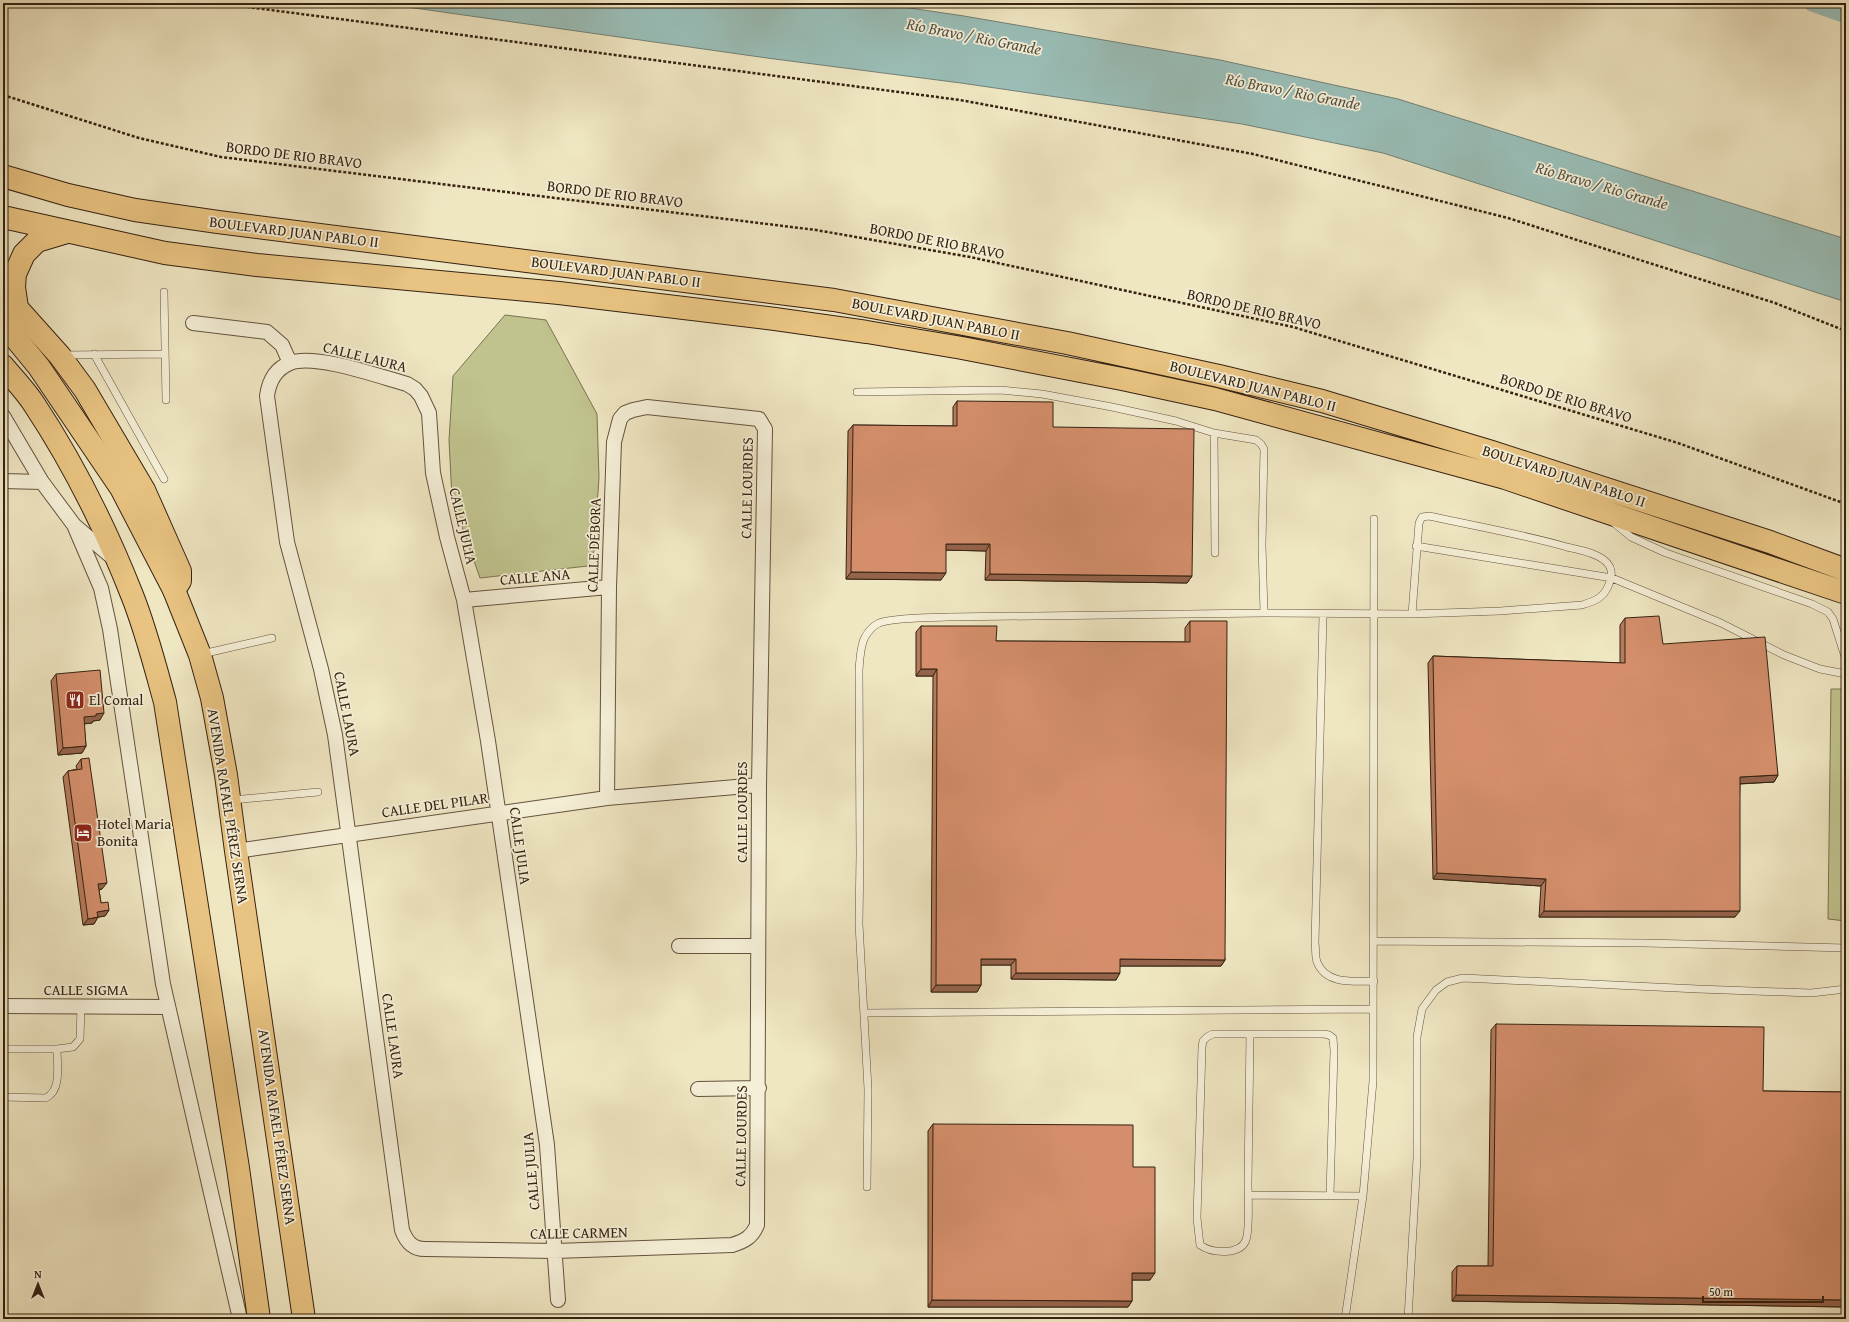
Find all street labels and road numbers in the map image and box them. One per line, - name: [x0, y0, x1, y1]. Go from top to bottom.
- street label: BORDO DE RIO BRAVO: [225, 136, 363, 173]
- street label: BORDO DE RIO BRAVO: [546, 175, 684, 212]
- street label: BOULEVARD JUAN PABLO II: [208, 211, 380, 252]
- street label: BORDO DE RIO BRAVO: [868, 217, 1006, 264]
- street label: BOULEVARD JUAN PABLO II: [530, 251, 702, 292]
- street label: BORDO DE RIO BRAVO: [1185, 283, 1323, 334]
- street label: BOULEVARD JUAN PABLO II: [850, 292, 1022, 345]
- street label: CALLE LAURA: [321, 336, 409, 377]
- street label: BOULEVARD JUAN PABLO II: [1168, 355, 1338, 416]
- street label: BORDO DE RIO BRAVO: [1498, 367, 1635, 428]
- street label: CALLE LOURDES: [735, 437, 758, 539]
- street label: BOULEVARD JUAN PABLO II: [1480, 439, 1649, 512]
- street label: CALLE JULIA: [444, 486, 482, 566]
- street label: CALLE DÉBORA: [581, 497, 606, 593]
- street label: CALLE ANA: [499, 563, 571, 590]
- street label: CALLE LAURA: [329, 670, 366, 758]
- street label: AVENIDA RAFAEL PÉREZ SERNA: [203, 707, 254, 905]
- street label: CALLE LOURDES: [731, 761, 752, 863]
- street label: CALLE DEL PILAR: [380, 787, 490, 822]
- street label: CALLE JULIA: [505, 806, 536, 886]
- street label: CALLE SIGMA: [44, 979, 128, 1000]
- street label: CALLE LAURA: [377, 992, 410, 1080]
- street label: AVENIDA RAFAEL PÉREZ SERNA: [253, 1028, 302, 1226]
- street label: CALLE LOURDES: [729, 1085, 752, 1187]
- street label: CALLE JULIA: [517, 1131, 544, 1211]
- street label: CALLE CARMEN: [530, 1221, 628, 1244]

